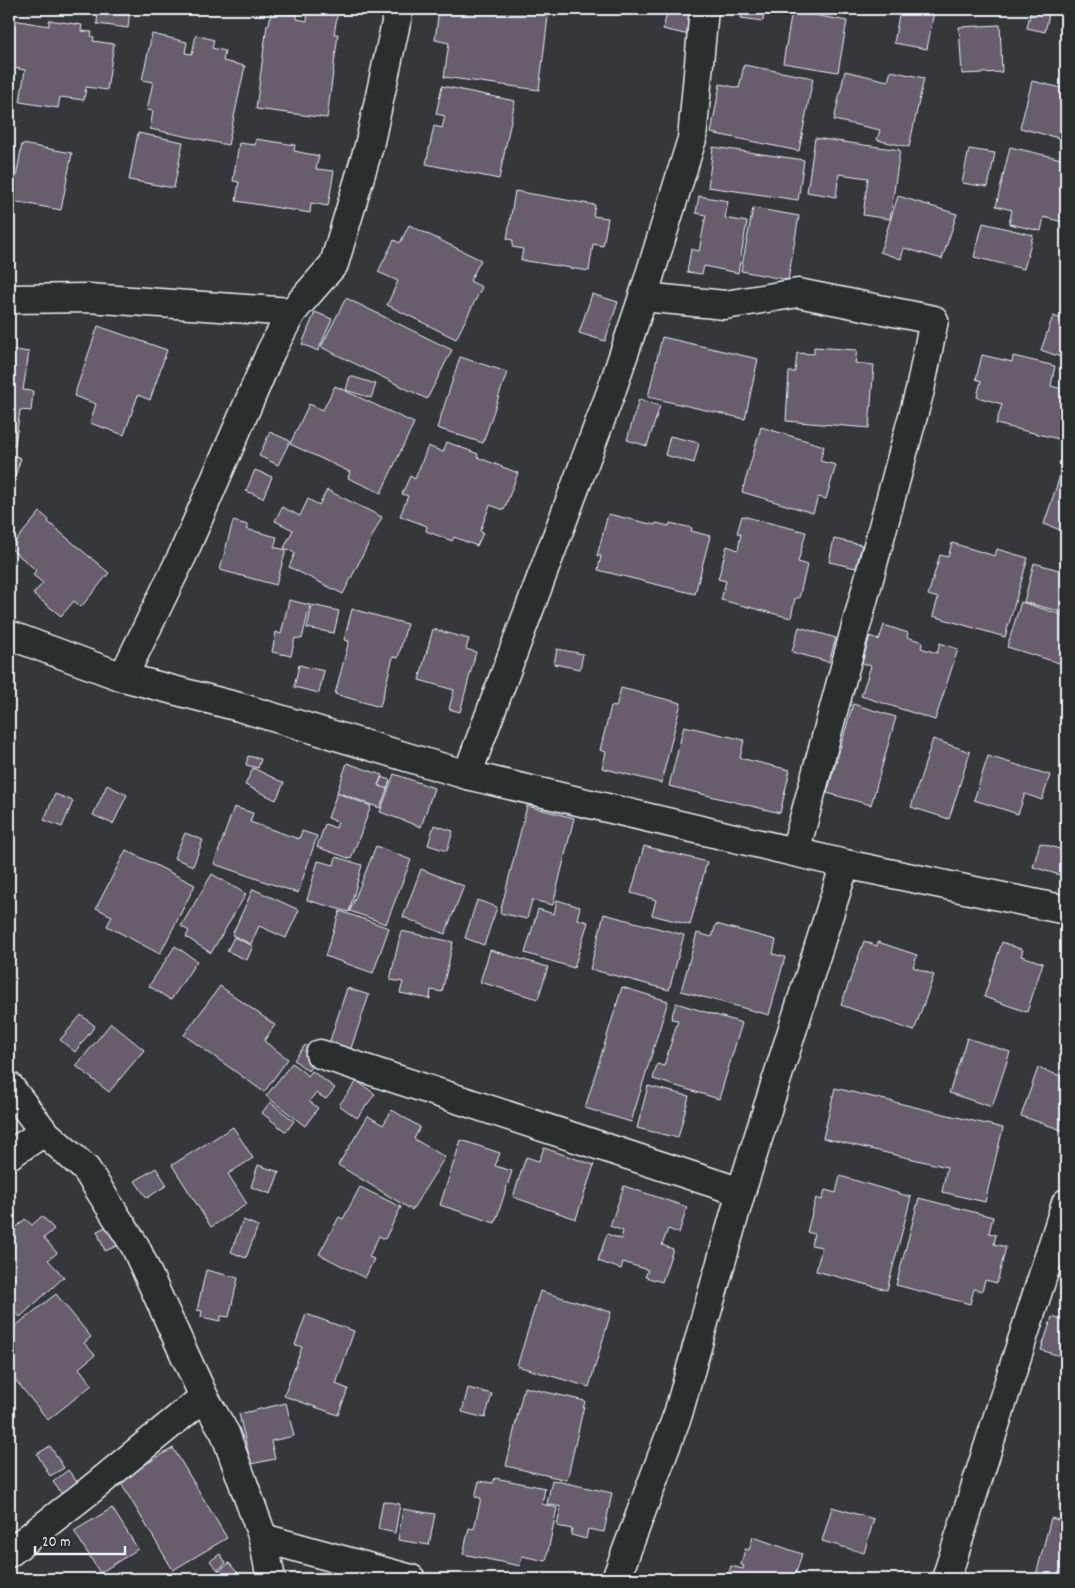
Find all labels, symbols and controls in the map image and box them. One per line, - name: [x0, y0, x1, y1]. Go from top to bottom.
- scale bar: [35, 1523, 125, 1555]
- text: 20 m: [42, 1532, 70, 1554]

